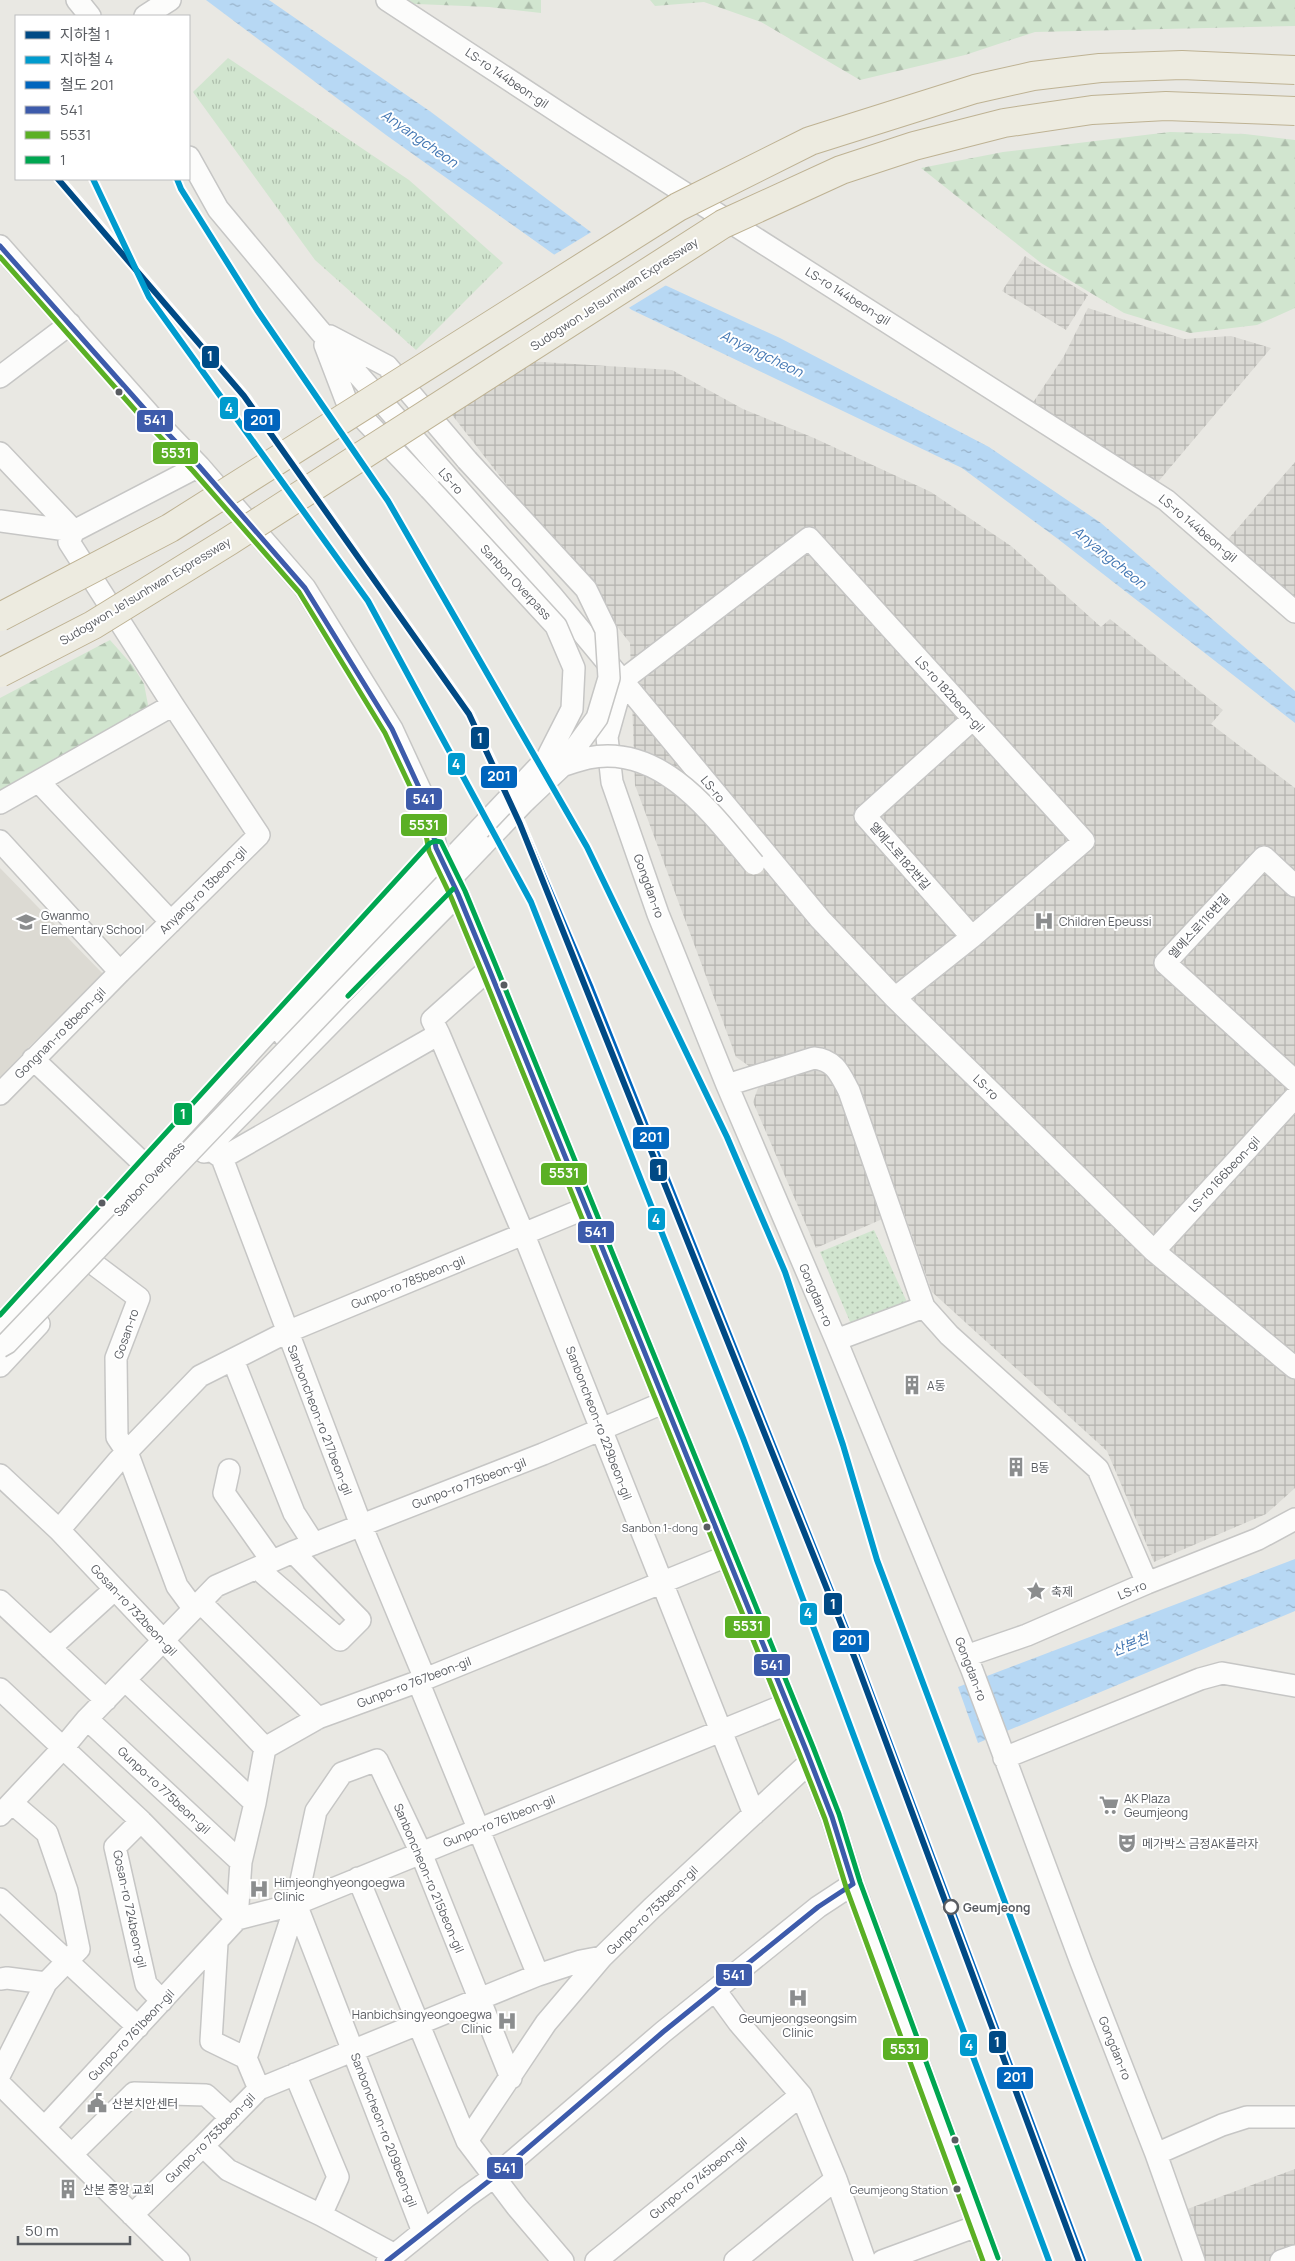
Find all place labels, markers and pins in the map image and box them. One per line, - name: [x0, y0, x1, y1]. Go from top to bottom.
- unlabelled marker: [114, 387, 124, 397]
- place label: Gwanmo Elementary School: [41, 907, 144, 938]
- hospital icon: Children Epeussi: [1033, 910, 1055, 932]
- school or university icon: Gwanmo Elementary School: [15, 911, 37, 933]
- place label: Children Epeussi: [1059, 913, 1152, 930]
- unlabelled marker: [499, 980, 509, 990]
- unlabelled marker: [97, 1198, 107, 1208]
- building icon: A동: [901, 1374, 923, 1396]
- place label: A동: [927, 1377, 946, 1394]
- building icon: B동: [1005, 1456, 1027, 1478]
- place label: B동: [1031, 1459, 1049, 1476]
- place label: Sanbon 1-dong: [622, 1520, 698, 1535]
- marker: Sanbon 1-dong: [702, 1522, 712, 1532]
- place icon: 축제: [1025, 1580, 1047, 1602]
- place label: 축제: [1051, 1583, 1073, 1600]
- place label: AK Plaza Geumjeong: [1124, 1790, 1188, 1821]
- supermarket icon: AK Plaza Geumjeong: [1098, 1794, 1120, 1816]
- theatre icon: 메가박스 금정AK플라자: [1116, 1832, 1138, 1854]
- place label: 메가박스 금정AK플라자: [1142, 1835, 1259, 1852]
- place label: Himjeonghyeongoegwa Clinic: [274, 1874, 405, 1905]
- hospital icon: Himjeonghyeongoegwa Clinic: [248, 1878, 270, 1900]
- marker: Geumjeong: [943, 1899, 959, 1915]
- place label: Geumjeong: [963, 1899, 1030, 1916]
- hospital icon: Geumjeongseongsim Clinic: [787, 1987, 809, 2009]
- place label: Hanbichsingyeongoegwa Clinic: [352, 2006, 492, 2037]
- hospital icon: Hanbichsingyeongoegwa Clinic: [496, 2010, 518, 2032]
- place label: Geumjeongseongsim Clinic: [739, 2010, 857, 2041]
- public building icon: 산본치안센터: [86, 2092, 108, 2114]
- place label: 산본치안센터: [112, 2095, 178, 2112]
- unlabelled marker: [950, 2135, 960, 2145]
- building icon: 산본 중앙 교회: [57, 2178, 79, 2200]
- place label: 산본 중앙 교회: [83, 2181, 154, 2198]
- place label: Geumjeong Station: [850, 2182, 948, 2197]
- marker: Geumjeong Station: [952, 2184, 962, 2194]

